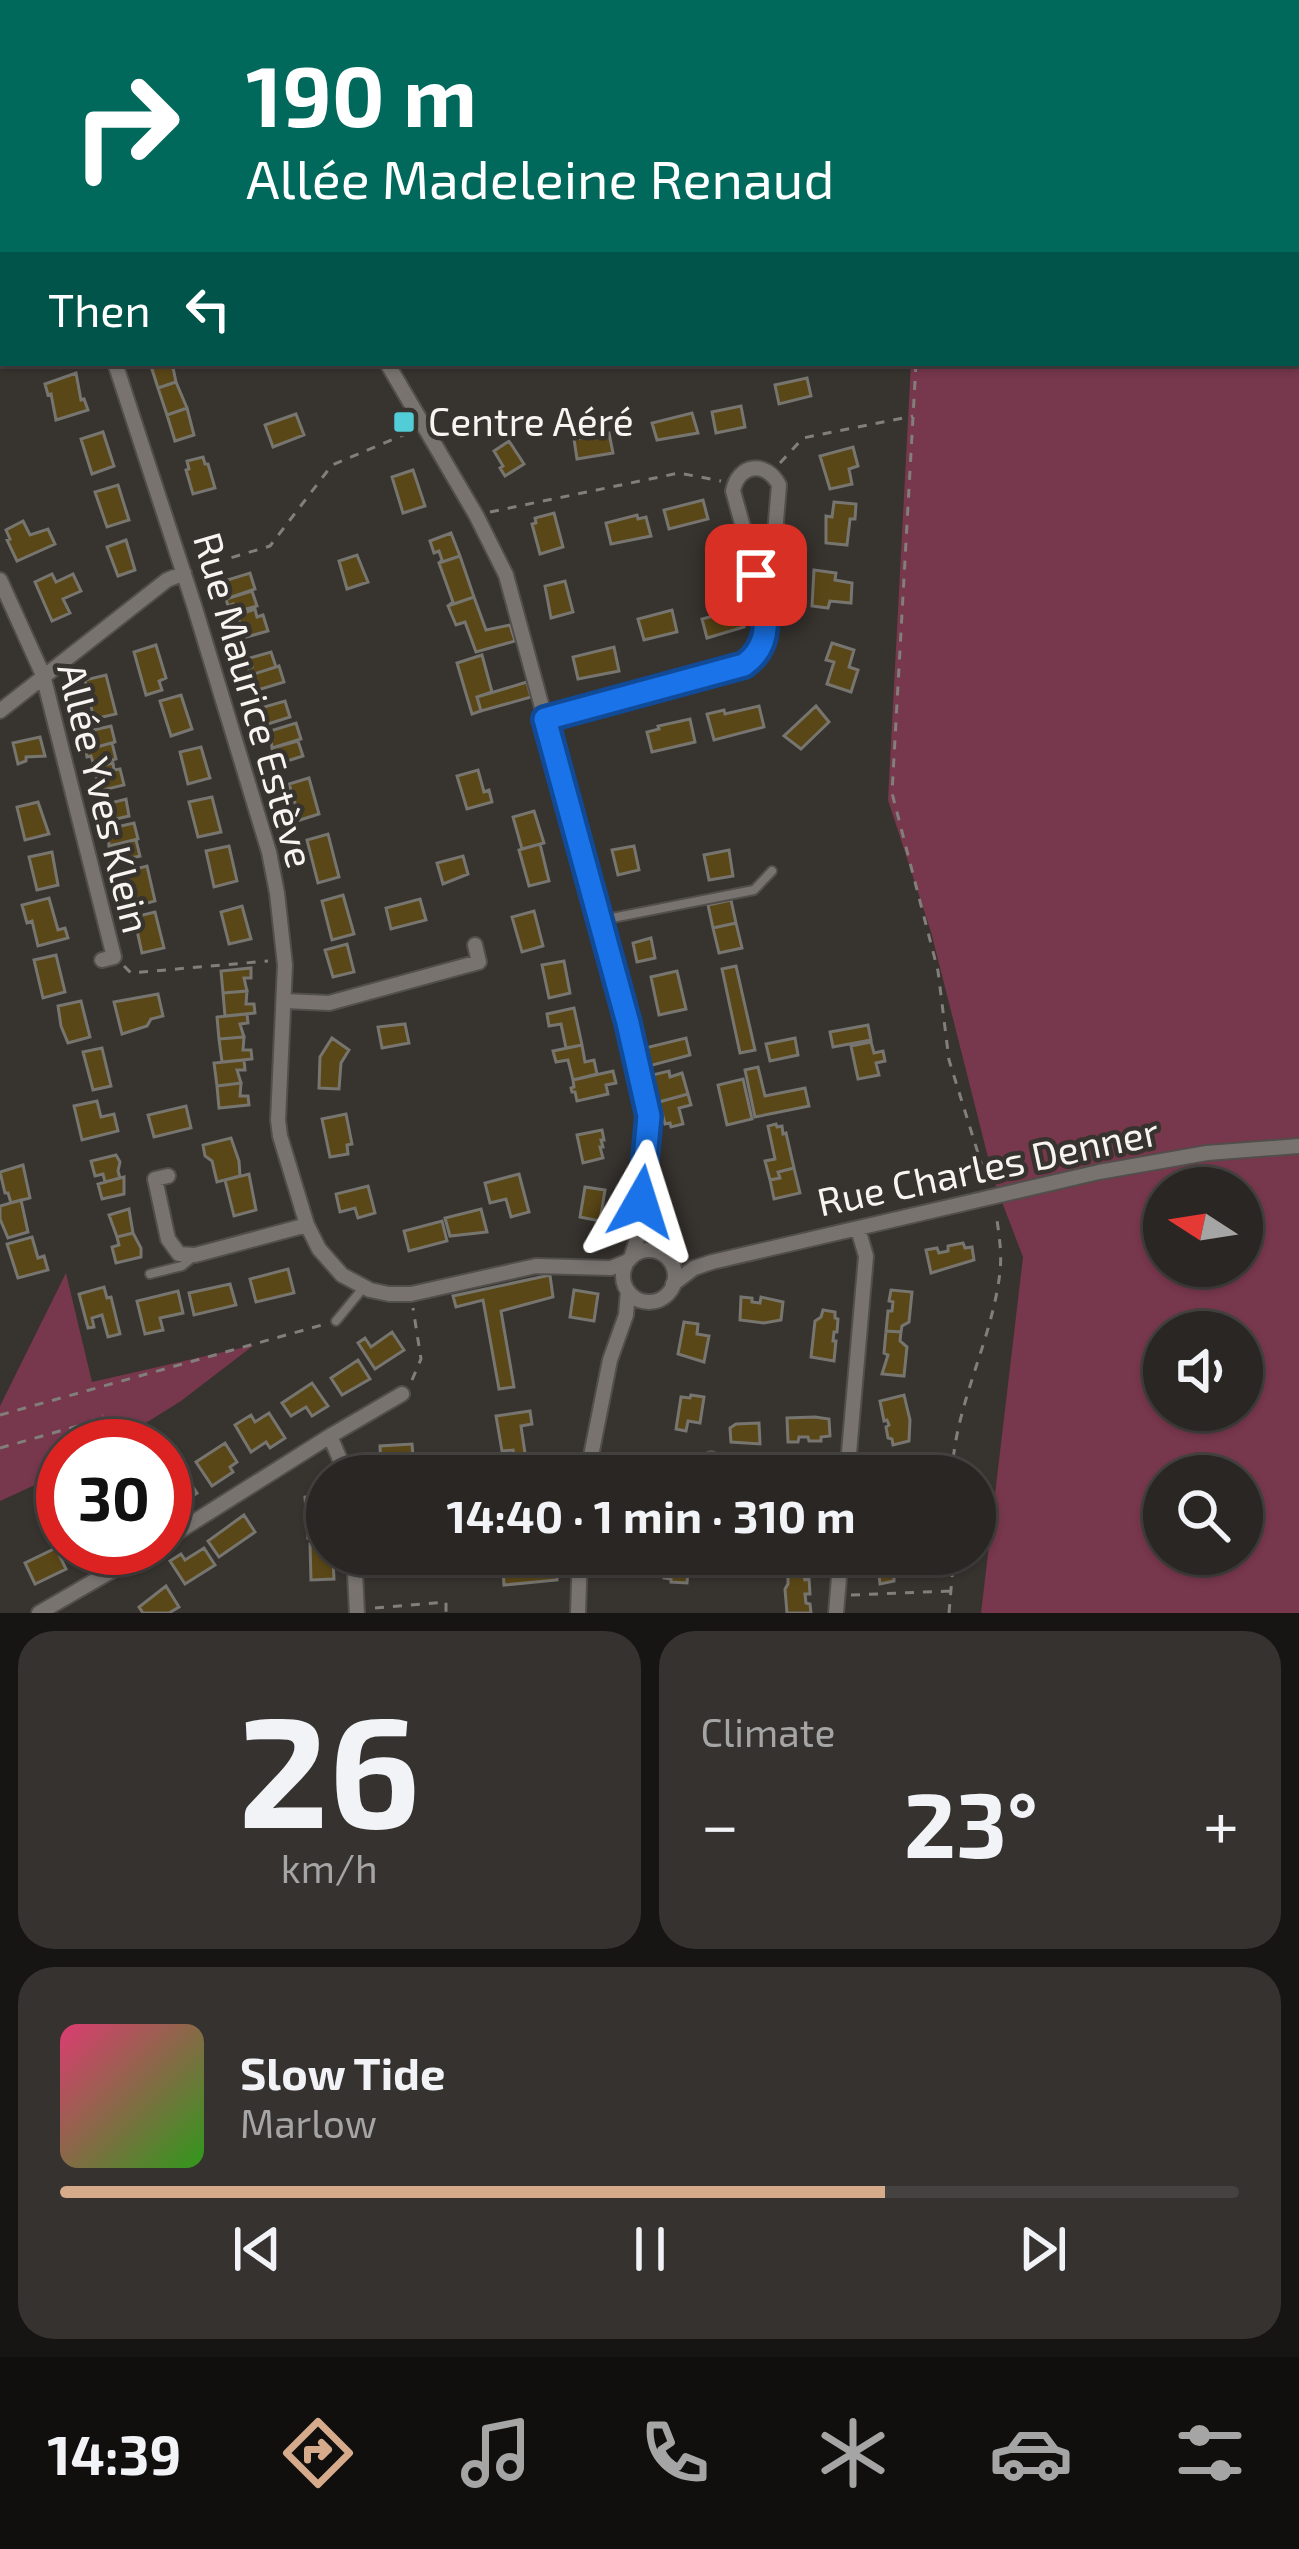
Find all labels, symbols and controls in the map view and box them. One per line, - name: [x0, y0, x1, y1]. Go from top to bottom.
- text: 190 m: [246, 43, 477, 144]
- icon: right: [48, 48, 204, 204]
- text: Allée Madeleine Renaud: [246, 145, 834, 210]
- icon: left: [175, 276, 241, 342]
- text: Then: [48, 282, 151, 336]
- place label: Centre Aéré: [428, 397, 634, 444]
- marker: Centre Aéré: [391, 409, 417, 435]
- pin: [705, 524, 807, 626]
- street label: Rue Maurice Estève: [185, 527, 326, 872]
- icon: arrive: [723, 542, 789, 608]
- street label: Allée Yves Klein: [49, 658, 162, 937]
- street label: Rue Charles Denner: [813, 1106, 1163, 1225]
- position arrow: [578, 1139, 704, 1265]
- north arrow: [1143, 1167, 1263, 1287]
- map controls: [1143, 1167, 1263, 1575]
- button: sound: [1143, 1311, 1263, 1431]
- speed limit sign: 30: [36, 1419, 192, 1575]
- button: search: [1143, 1455, 1263, 1575]
- text: 14:40 · 1 min · 310 m: [446, 1488, 856, 1542]
- text: 26: [238, 1672, 421, 1859]
- text: Climate: [701, 1708, 835, 1755]
- text: 23°: [904, 1768, 1038, 1876]
- text: −: [701, 1783, 739, 1862]
- text: +: [1203, 1783, 1239, 1862]
- text: km/h: [281, 1844, 378, 1891]
- text: Slow Tide: [240, 2045, 445, 2099]
- text: Marlow: [240, 2099, 377, 2146]
- icon: previous: [224, 2216, 290, 2282]
- icon: pause: [617, 2216, 683, 2282]
- icon: next: [1010, 2216, 1076, 2282]
- icon: directions: [276, 2411, 360, 2495]
- icon: music: [454, 2411, 538, 2495]
- icon: phone: [633, 2411, 717, 2495]
- icon: climate: [811, 2411, 895, 2495]
- icon: car: [989, 2411, 1073, 2495]
- icon: filters: [1168, 2411, 1252, 2495]
- text: 14:39: [47, 2421, 181, 2486]

